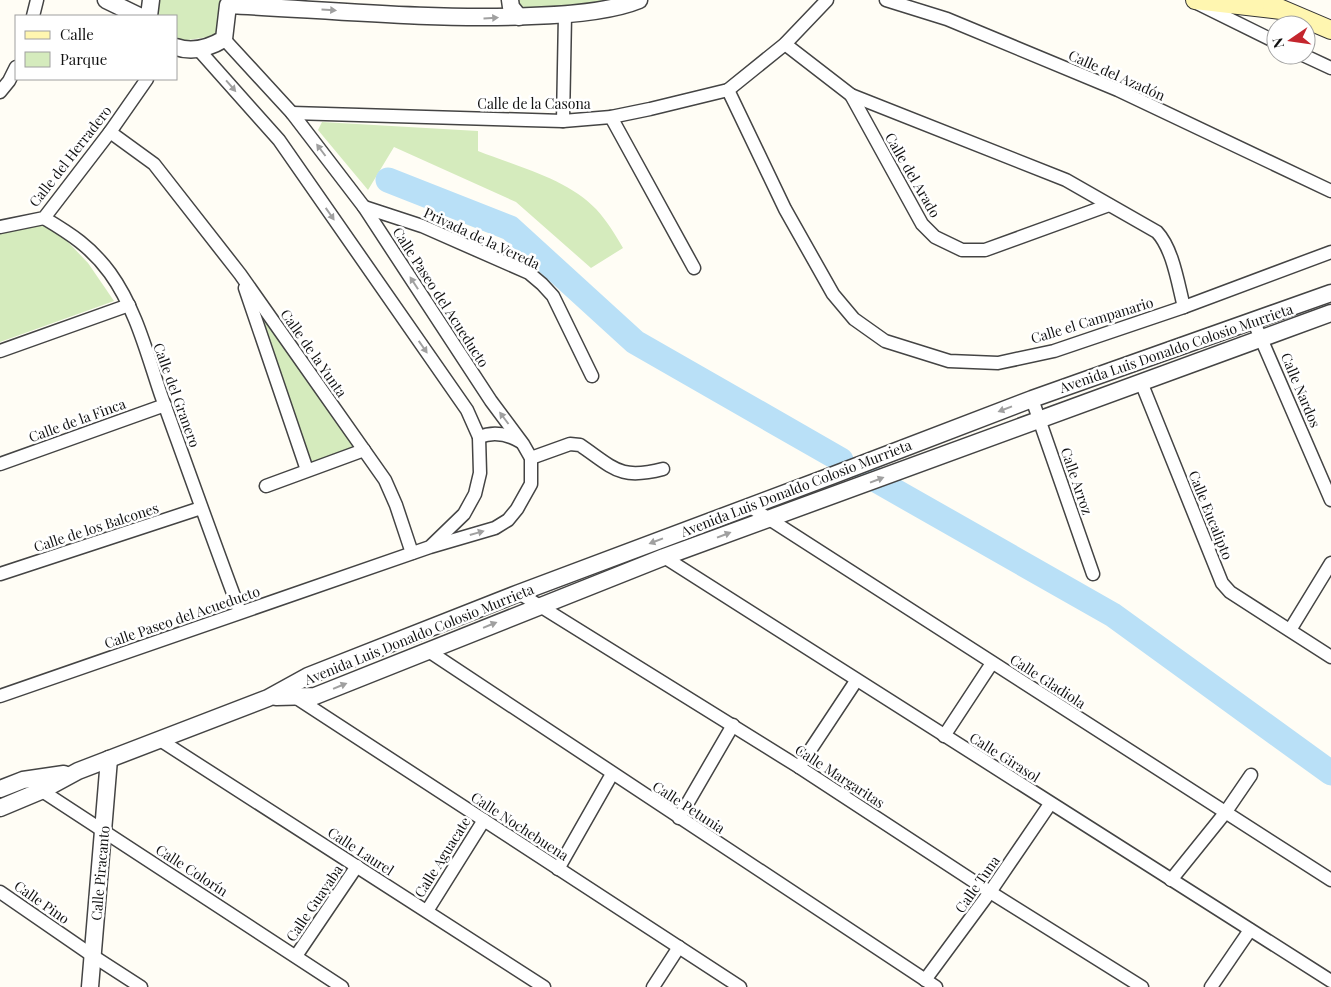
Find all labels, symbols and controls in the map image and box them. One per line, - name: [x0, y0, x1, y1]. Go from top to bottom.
- one-way arrow: [321, 7, 337, 15]
- one-way arrow: [484, 13, 500, 21]
- legend: [15, 15, 178, 80]
- north arrow: [1266, 15, 1316, 65]
- text: Calle: [60, 24, 94, 44]
- text: N: [1267, 36, 1288, 50]
- street label: Calle del Azadón: [1066, 45, 1169, 105]
- text: Parque: [60, 49, 107, 69]
- one-way arrow: [225, 80, 236, 92]
- street label: Calle de la Casona: [477, 94, 591, 113]
- street label: Calle del Herradero: [25, 101, 116, 210]
- street label: Calle del Arado: [881, 129, 945, 221]
- one-way arrow: [315, 144, 326, 157]
- street label: Privada de la Vereda: [421, 203, 543, 273]
- one-way arrow: [325, 207, 335, 221]
- street label: Calle Paseo del Acueducto: [389, 223, 494, 371]
- one-way arrow: [409, 276, 419, 290]
- street label: Calle el Campanario: [1028, 292, 1156, 348]
- street label: Avenida Luis Donaldo Colosio Murrieta: [1056, 299, 1295, 397]
- street label: Calle de la Yunta: [277, 305, 351, 401]
- street label: Calle del Granero: [149, 340, 205, 450]
- one-way arrow: [418, 341, 428, 354]
- street label: Calle Nardos: [1277, 350, 1325, 430]
- street label: Calle de la Finca: [26, 394, 128, 446]
- one-way arrow: [997, 405, 1012, 413]
- one-way arrow: [499, 411, 509, 425]
- street label: Avenida Luis Donaldo Colosio Murrieta: [677, 435, 914, 541]
- street label: Calle Arroz: [1057, 445, 1097, 517]
- street label: Calle Eucalipto: [1185, 468, 1238, 563]
- one-way arrow: [869, 476, 884, 483]
- street label: Calle de los Balcones: [31, 498, 161, 556]
- one-way arrow: [470, 528, 485, 536]
- one-way arrow: [716, 531, 731, 538]
- one-way arrow: [649, 538, 664, 545]
- street label: Avenida Luis Donaldo Colosio Murrieta: [300, 579, 537, 689]
- street label: Calle Paseo del Acueducto: [102, 581, 263, 653]
- one-way arrow: [483, 621, 498, 628]
- street label: Calle Gladiola: [1007, 649, 1089, 713]
- one-way arrow: [333, 681, 347, 689]
- street label: Calle Girasol: [966, 728, 1044, 786]
- street label: Calle Margaritas: [792, 740, 888, 812]
- street label: Calle Petunia: [649, 777, 729, 837]
- street label: Calle Nochebuena: [467, 787, 573, 865]
- street label: Calle Aguacate: [410, 813, 474, 901]
- street label: Calle Laurel: [324, 822, 398, 880]
- street label: Calle Piracanto: [86, 824, 114, 921]
- street label: Calle Colorín: [152, 840, 232, 901]
- street label: Calle Tuna: [950, 852, 1004, 916]
- street label: Calle Guayaba: [281, 861, 347, 945]
- street label: Calle Pino: [11, 876, 74, 928]

